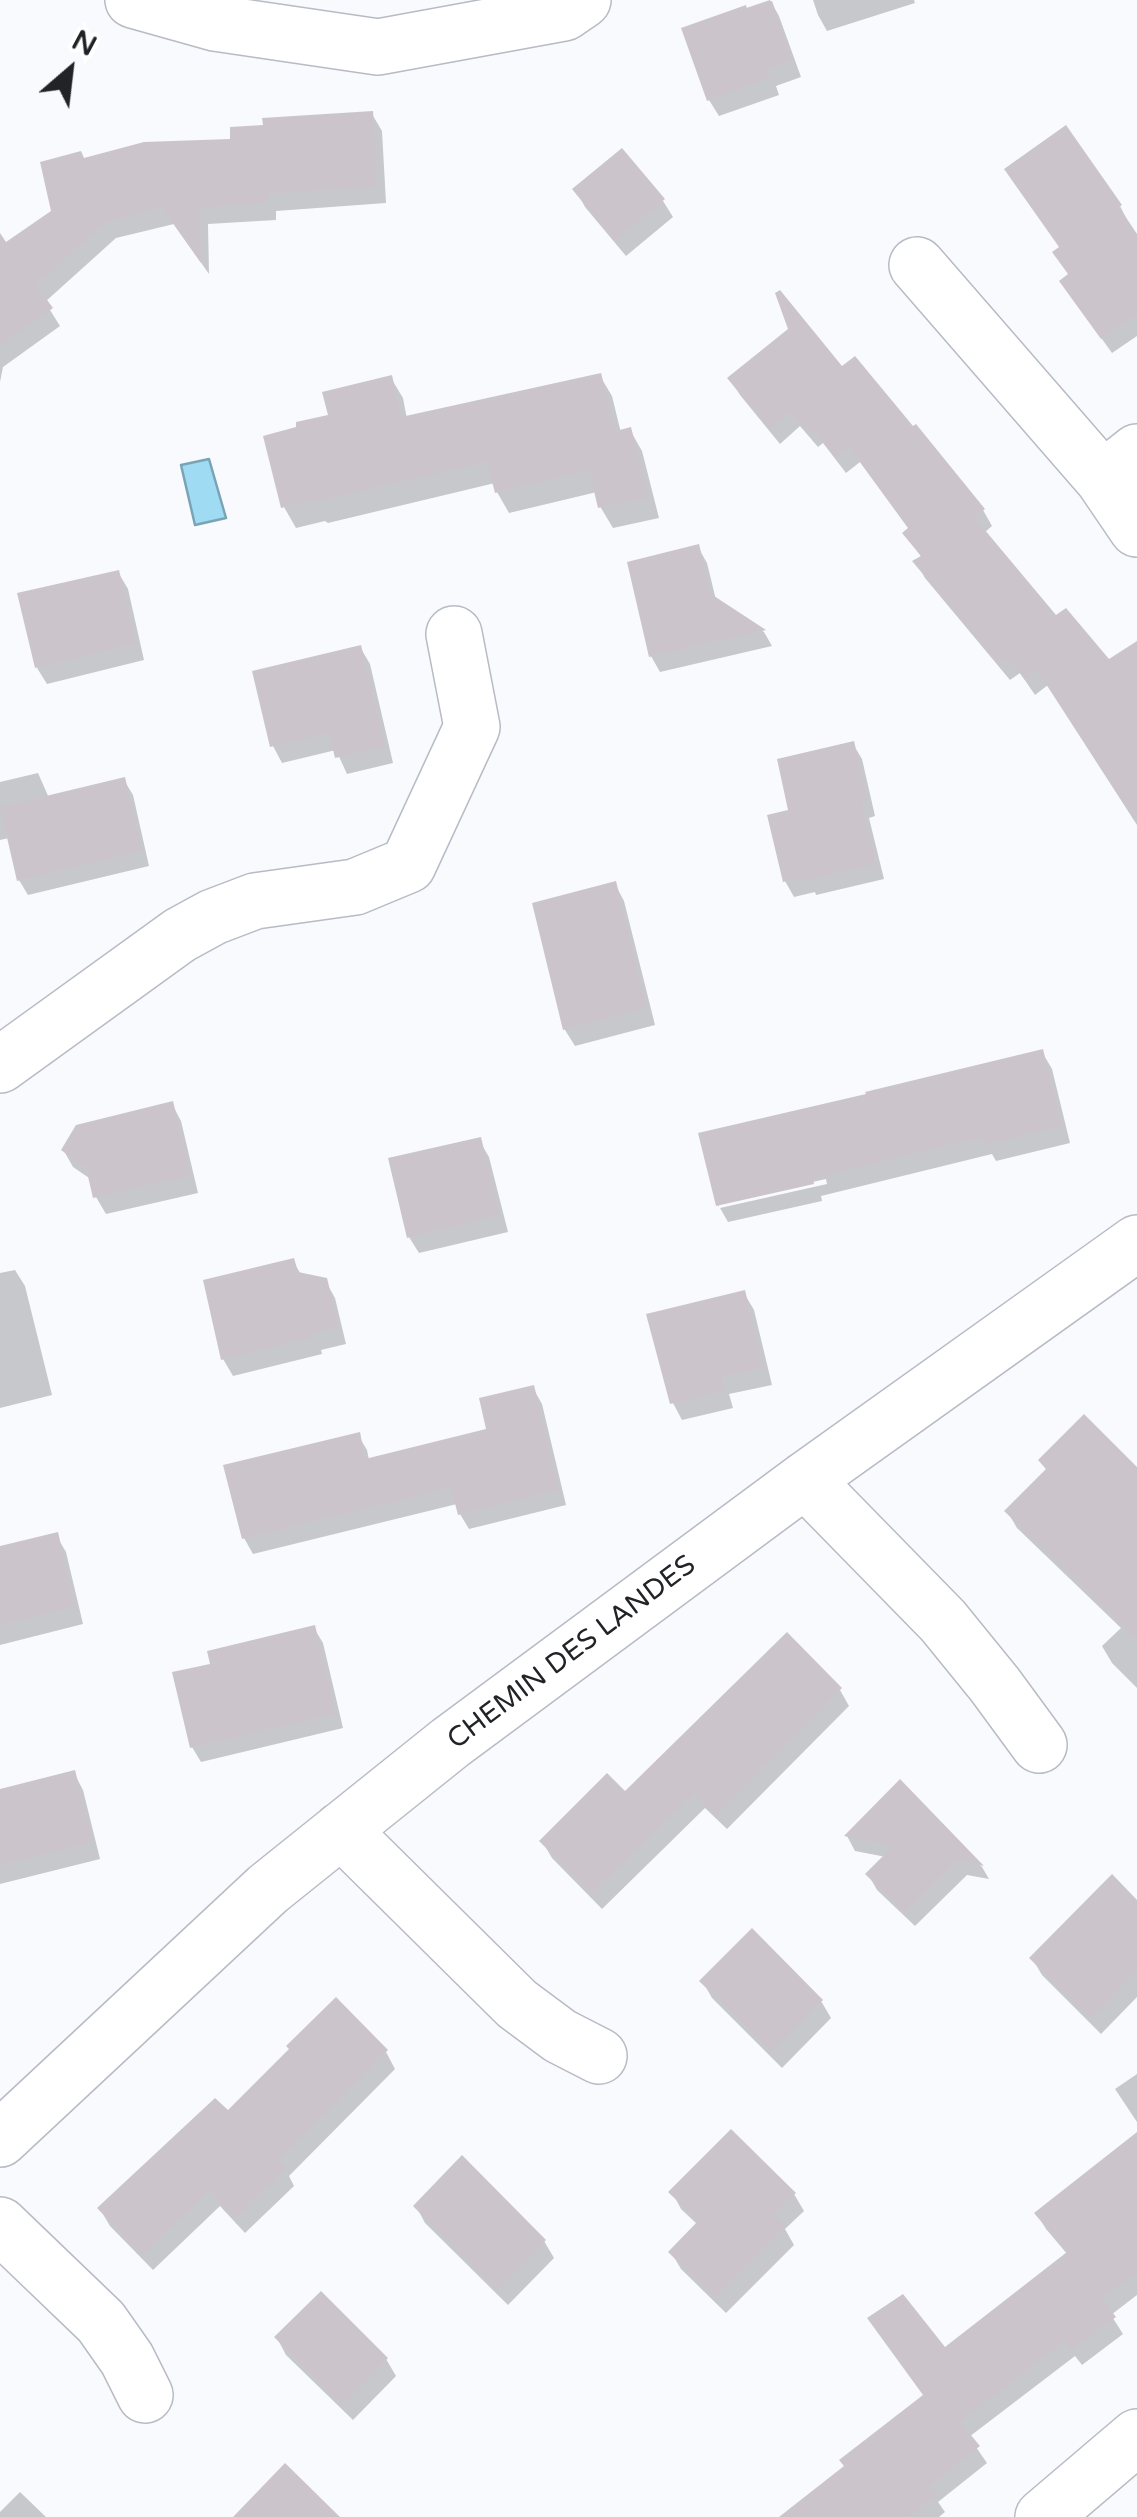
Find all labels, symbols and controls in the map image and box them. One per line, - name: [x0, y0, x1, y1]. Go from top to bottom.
- north arrow: [20, 20, 120, 120]
- text: N: [66, 23, 102, 64]
- street label: CHEMIN DES LANDES: [441, 1549, 703, 1757]

